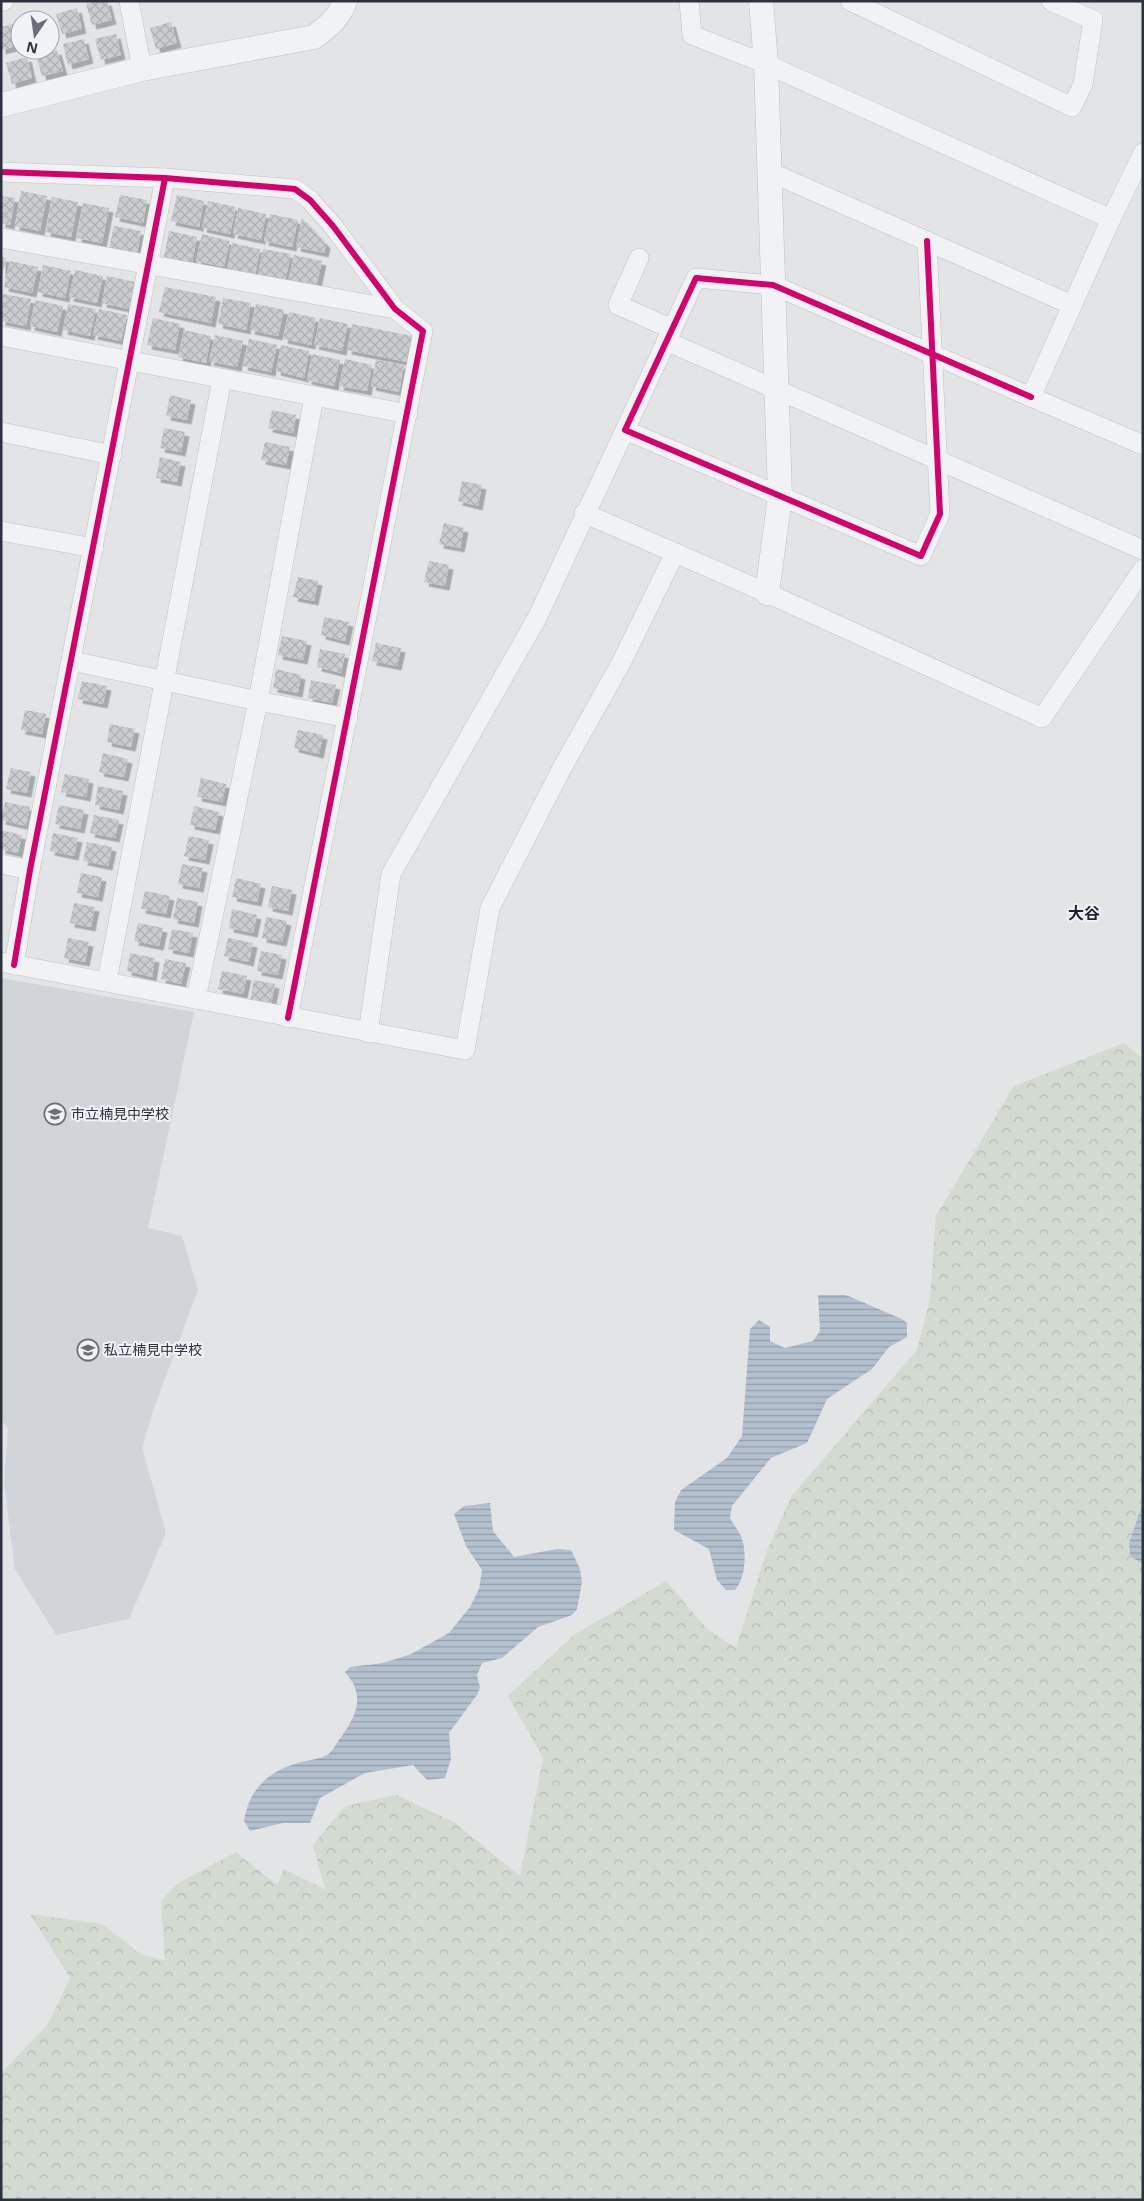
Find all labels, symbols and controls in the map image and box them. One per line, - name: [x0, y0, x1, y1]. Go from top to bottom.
- north arrow: [10, 10, 60, 60]
- text: N: [24, 38, 40, 59]
- district label: 大谷: [1068, 902, 1100, 924]
- school or university icon: 市立楠見中学校: [43, 1102, 67, 1126]
- place label: 市立楠見中学校: [71, 1104, 169, 1123]
- school or university icon: 私立楠見中学校: [76, 1338, 100, 1362]
- place label: 私立楠見中学校: [104, 1340, 202, 1359]

